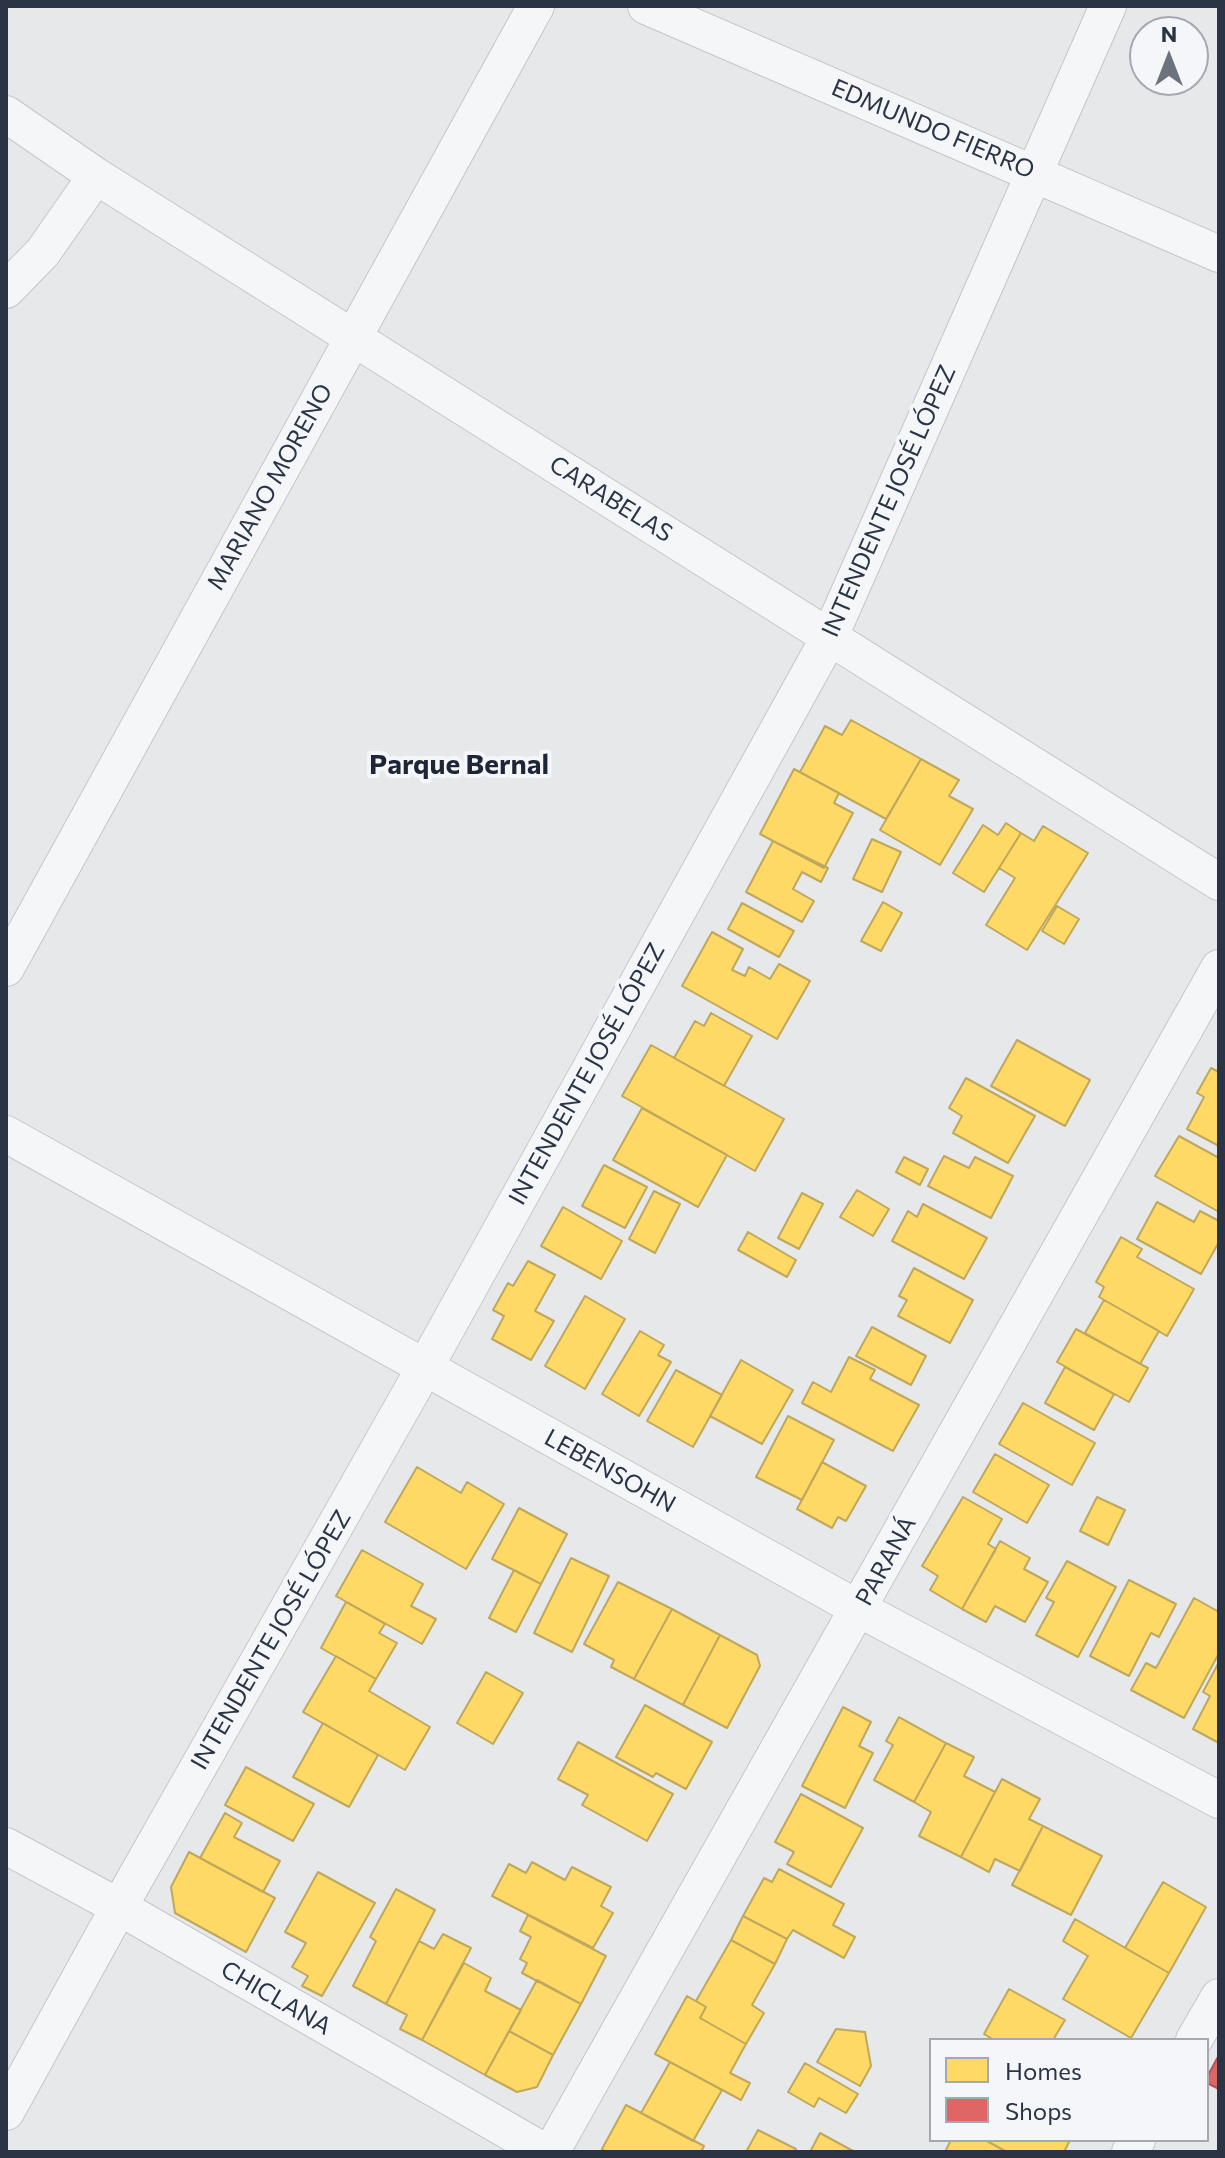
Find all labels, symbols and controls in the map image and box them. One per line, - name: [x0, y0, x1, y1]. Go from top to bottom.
- north arrow: [1129, 16, 1209, 96]
- text: N: [1161, 20, 1177, 47]
- street label: EDMUNDO FIERRO: [827, 73, 1039, 185]
- street label: INTENDENTE JOSÉ LÓPEZ: [816, 361, 962, 641]
- street label: MARIANO MORENO: [201, 379, 339, 595]
- street label: CARABELAS: [544, 450, 678, 548]
- district label: Parque Bernal: [369, 748, 549, 782]
- street label: INTENDENTE JOSÉ LÓPEZ: [503, 938, 671, 1210]
- street label: LEBENSOHN: [539, 1423, 681, 1519]
- street label: INTENDENTE JOSÉ LÓPEZ: [185, 1505, 357, 1775]
- street label: PARANÁ: [850, 1511, 922, 1611]
- street label: CHICLANA: [216, 1955, 336, 2041]
- legend: [929, 2038, 1209, 2142]
- text: Homes: [1005, 2056, 1082, 2085]
- text: Shops: [1005, 2096, 1072, 2125]

